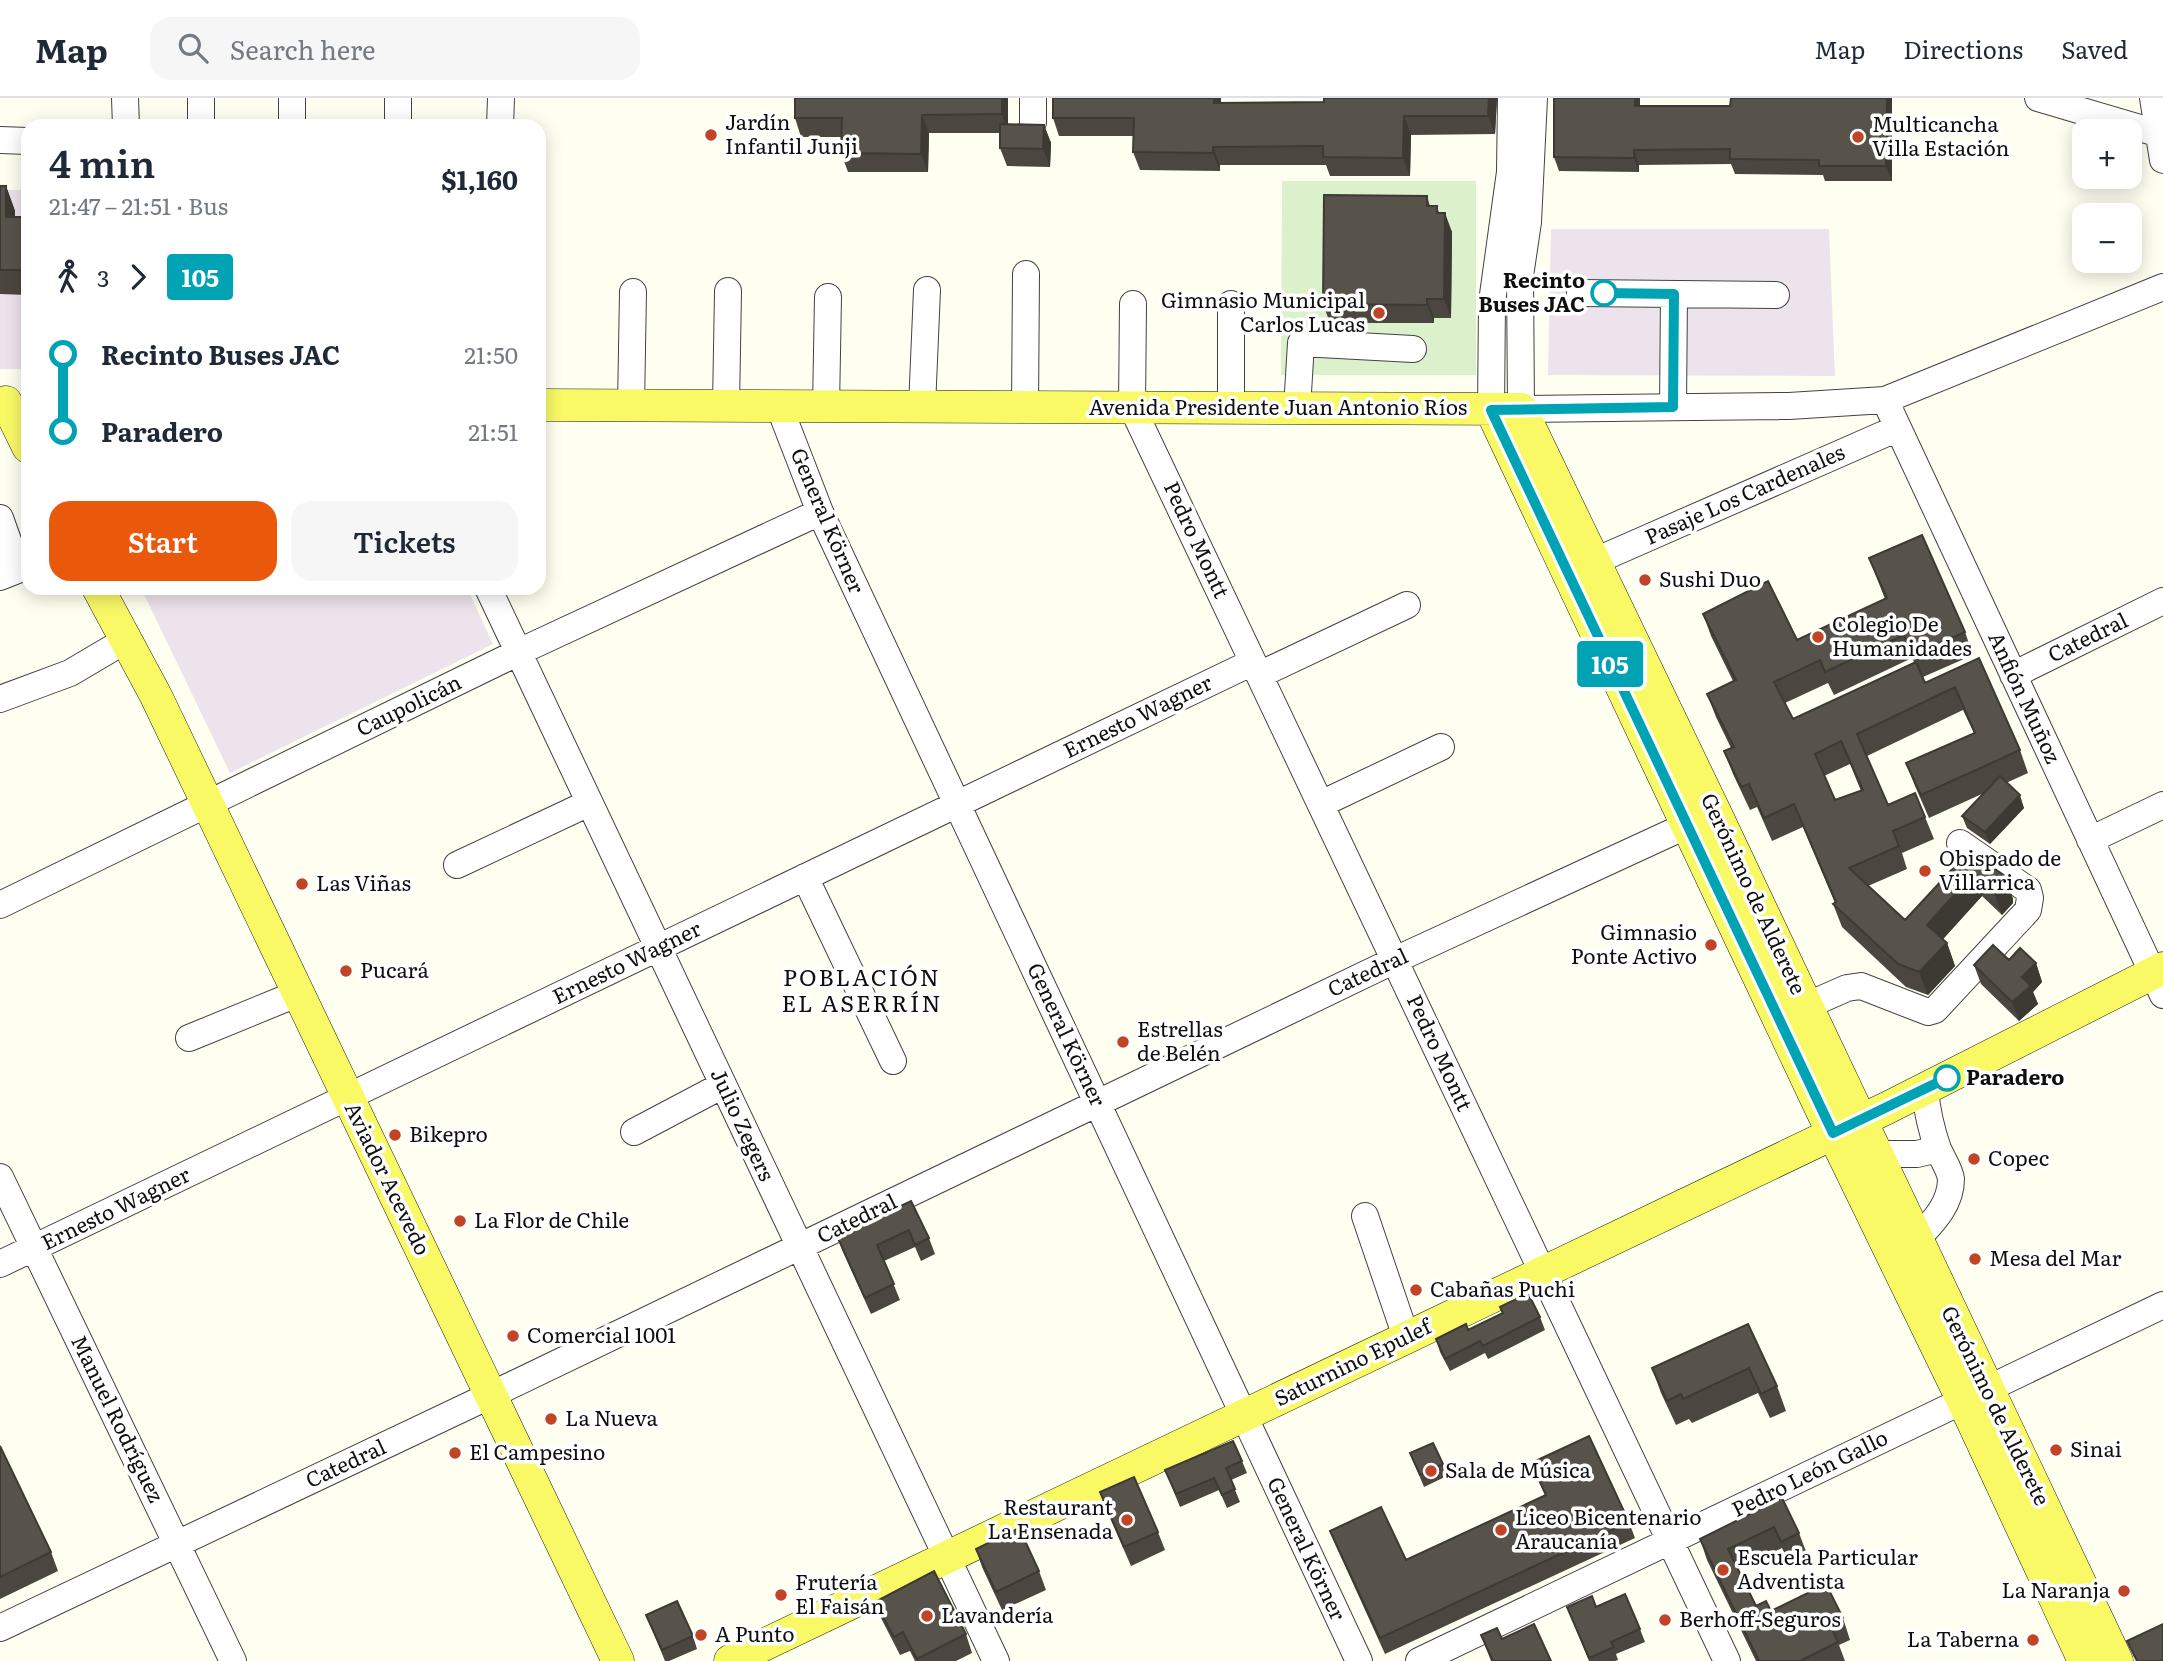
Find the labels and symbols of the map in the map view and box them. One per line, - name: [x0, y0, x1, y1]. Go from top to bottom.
- place label: Jardín Infantil Junji: [725, 105, 858, 160]
- place label: Multicancha Villa Estación: [1872, 107, 2009, 162]
- marker: Jardín Infantil Junji: [703, 127, 719, 143]
- marker: Multicancha Villa Estación: [1850, 129, 1866, 145]
- place label: Recinto Buses JAC: [1478, 263, 1585, 318]
- marker: Recinto Buses JAC: [1591, 280, 1617, 306]
- place label: Gimnasio Municipal Carlos Lucas: [1161, 283, 1365, 338]
- marker: Gimnasio Municipal Carlos Lucas: [1371, 305, 1387, 321]
- street label: Avenida Presidente Juan Antonio Ríos: [1089, 390, 1467, 421]
- street label: Pasaje Los Cardenales: [1639, 435, 1849, 551]
- street label: General Körner: [785, 443, 874, 598]
- street label: Pedro Montt: [1158, 476, 1239, 603]
- place label: Sushi Duo: [1659, 562, 1761, 593]
- marker: Sushi Duo: [1637, 572, 1653, 588]
- street label: Catedral: [2042, 603, 2132, 668]
- place label: Colegio De Humanidades: [1832, 607, 1972, 662]
- street label: Anfión Muñoz: [1982, 626, 2070, 768]
- marker: Colegio De Humanidades: [1810, 629, 1826, 645]
- line badge: 105: [1570, 641, 1650, 687]
- street label: Caupolicán: [350, 665, 466, 742]
- street label: Ernesto Wagner: [1057, 665, 1217, 764]
- street label: Gerónimo de Alderete: [1695, 787, 1816, 999]
- place label: Obispado de Villarrica: [1939, 841, 2061, 896]
- marker: Obispado de Villarrica: [1917, 863, 1933, 879]
- place label: Las Viñas: [316, 866, 411, 897]
- marker: Las Viñas: [294, 876, 310, 892]
- street label: Ernesto Wagner: [546, 911, 706, 1010]
- place label: Gimnasio Ponte Activo: [1571, 915, 1697, 970]
- marker: Gimnasio Ponte Activo: [1703, 937, 1719, 953]
- street label: Catedral: [1322, 939, 1412, 1003]
- place label: Pucará: [360, 953, 429, 984]
- street label: General Körner: [1021, 957, 1115, 1111]
- district label: POBLACIÓN EL ASERRÍN: [781, 959, 943, 1019]
- marker: Pucará: [338, 963, 354, 979]
- street label: Pedro Montt: [1401, 989, 1482, 1116]
- place label: Estrellas de Belén: [1137, 1012, 1223, 1067]
- marker: Estrellas de Belén: [1115, 1034, 1131, 1050]
- place label: Paradero: [1966, 1060, 2064, 1091]
- street label: Julio Zegers: [705, 1063, 784, 1185]
- marker: Paradero: [1934, 1065, 1960, 1091]
- street label: Aviador Acevedo: [339, 1096, 440, 1260]
- place label: Bikepro: [409, 1117, 488, 1148]
- marker: Bikepro: [387, 1127, 403, 1143]
- place label: Copec: [1988, 1141, 2049, 1172]
- marker: Copec: [1966, 1151, 1982, 1167]
- street label: Ernesto Wagner: [35, 1157, 195, 1256]
- street label: Catedral: [811, 1184, 901, 1249]
- place label: La Flor de Chile: [474, 1203, 629, 1234]
- marker: La Flor de Chile: [452, 1213, 468, 1229]
- place label: Mesa del Mar: [1989, 1241, 2121, 1272]
- marker: Mesa del Mar: [1967, 1251, 1983, 1267]
- place label: Cabañas Puchi: [1430, 1272, 1575, 1303]
- marker: Cabañas Puchi: [1408, 1282, 1424, 1298]
- street label: Gerónimo de Alderete: [1935, 1300, 2059, 1510]
- street label: Saturnino Epulef: [1268, 1308, 1437, 1412]
- place label: Comercial 1001: [527, 1318, 676, 1349]
- marker: Comercial 1001: [505, 1328, 521, 1344]
- street label: Manuel Rodríguez: [65, 1329, 173, 1507]
- place label: La Nueva: [565, 1401, 659, 1432]
- marker: La Nueva: [543, 1411, 559, 1427]
- street label: Pedro León Gallo: [1726, 1421, 1892, 1523]
- street label: Catedral: [300, 1430, 390, 1494]
- place label: Sinai: [2070, 1432, 2122, 1463]
- place label: El Campesino: [469, 1435, 605, 1466]
- marker: Sinai: [2048, 1442, 2064, 1458]
- marker: El Campesino: [447, 1445, 463, 1461]
- place label: Sala de Música: [1445, 1453, 1592, 1484]
- marker: Sala de Música: [1423, 1463, 1439, 1479]
- street label: General Körner: [1261, 1471, 1355, 1625]
- place label: Restaurant La Ensenada: [988, 1490, 1114, 1545]
- place label: Liceo Bicentenario Araucanía: [1515, 1500, 1702, 1555]
- marker: Restaurant La Ensenada: [1119, 1512, 1135, 1528]
- marker: Liceo Bicentenario Araucanía: [1493, 1522, 1509, 1538]
- place label: Escuela Particular Adventista: [1737, 1540, 1918, 1595]
- marker: Escuela Particular Adventista: [1715, 1562, 1731, 1578]
- place label: Frutería El Faisán: [795, 1565, 884, 1620]
- place label: La Naranja: [2001, 1573, 2111, 1604]
- marker: La Naranja: [2116, 1583, 2132, 1599]
- marker: Frutería El Faisán: [773, 1587, 789, 1603]
- place label: Lavandería: [941, 1598, 1054, 1629]
- place label: Berhoff-Seguros: [1679, 1602, 1841, 1633]
- marker: Lavandería: [919, 1608, 935, 1624]
- marker: Berhoff-Seguros: [1657, 1612, 1673, 1628]
- place label: A Punto: [715, 1617, 795, 1648]
- place label: La Taberna: [1907, 1622, 2020, 1653]
- marker: A Punto: [693, 1627, 709, 1643]
- marker: La Taberna: [2025, 1632, 2041, 1648]

